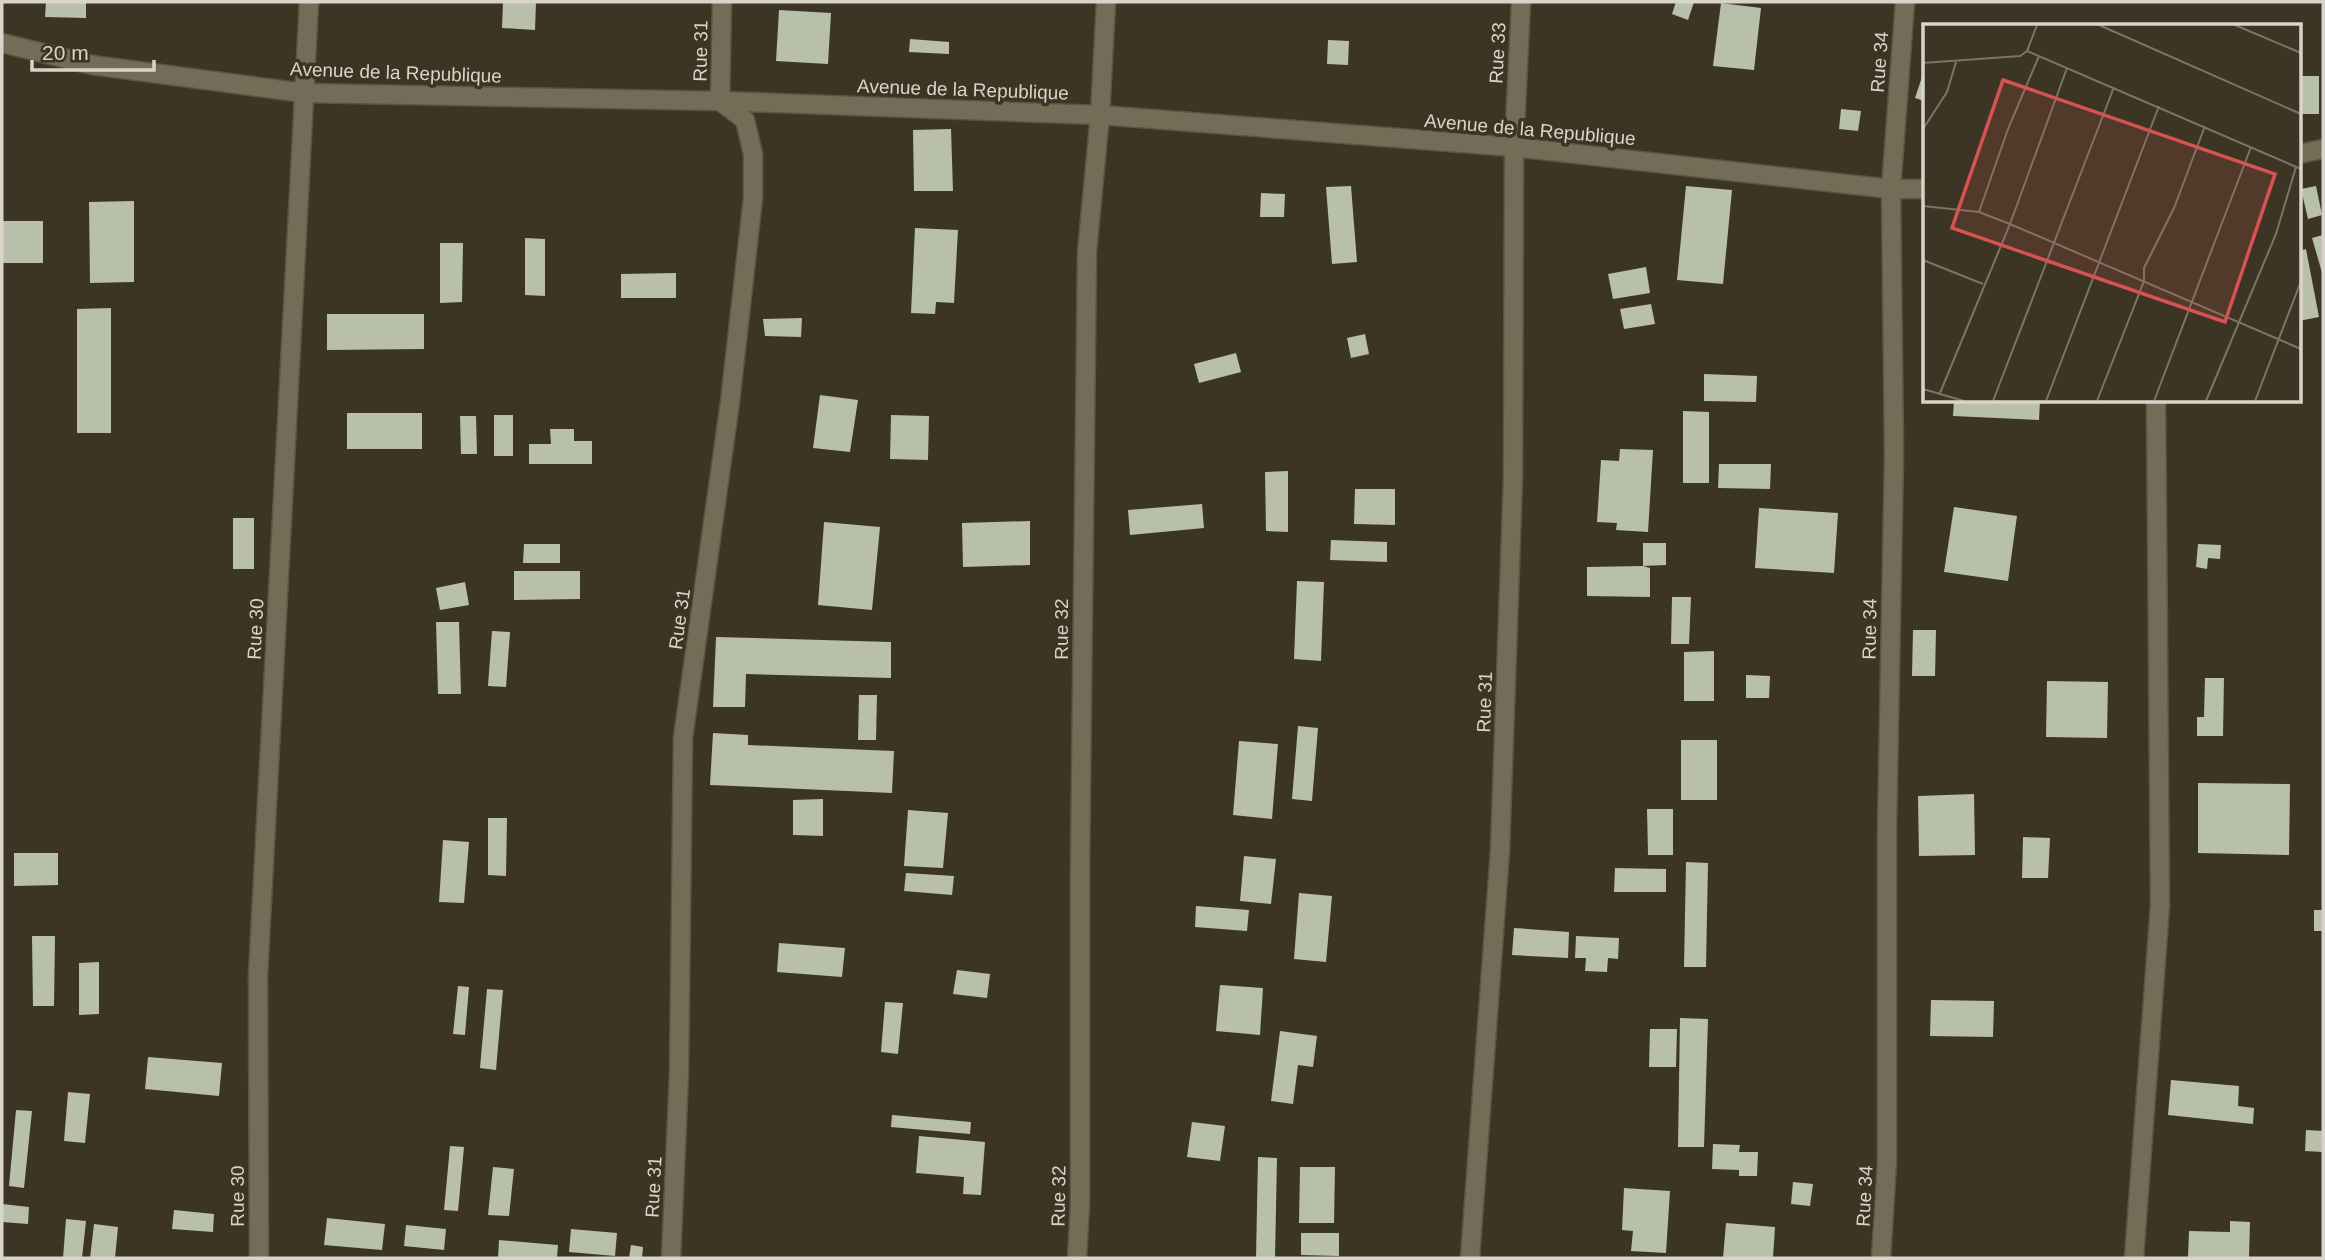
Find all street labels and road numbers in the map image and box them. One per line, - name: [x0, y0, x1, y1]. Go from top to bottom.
- street label: Rue 31: [689, 20, 712, 82]
- street label: Rue 33: [1485, 22, 1510, 84]
- street label: Rue 34: [1867, 30, 1892, 93]
- street label: Avenue de la Republique: [290, 58, 502, 87]
- street label: Avenue de la Republique: [857, 75, 1069, 104]
- street label: Avenue de la Republique: [1423, 110, 1636, 149]
- street label: Rue 31: [665, 587, 694, 651]
- street label: Rue 30: [243, 598, 268, 660]
- street label: Rue 32: [1051, 598, 1072, 660]
- street label: Rue 34: [1858, 598, 1881, 660]
- street label: Rue 31: [1473, 671, 1496, 733]
- street label: Rue 31: [641, 1156, 666, 1218]
- street label: Rue 34: [1852, 1164, 1877, 1227]
- street label: Rue 30: [227, 1165, 248, 1227]
- street label: Rue 32: [1047, 1165, 1070, 1227]

